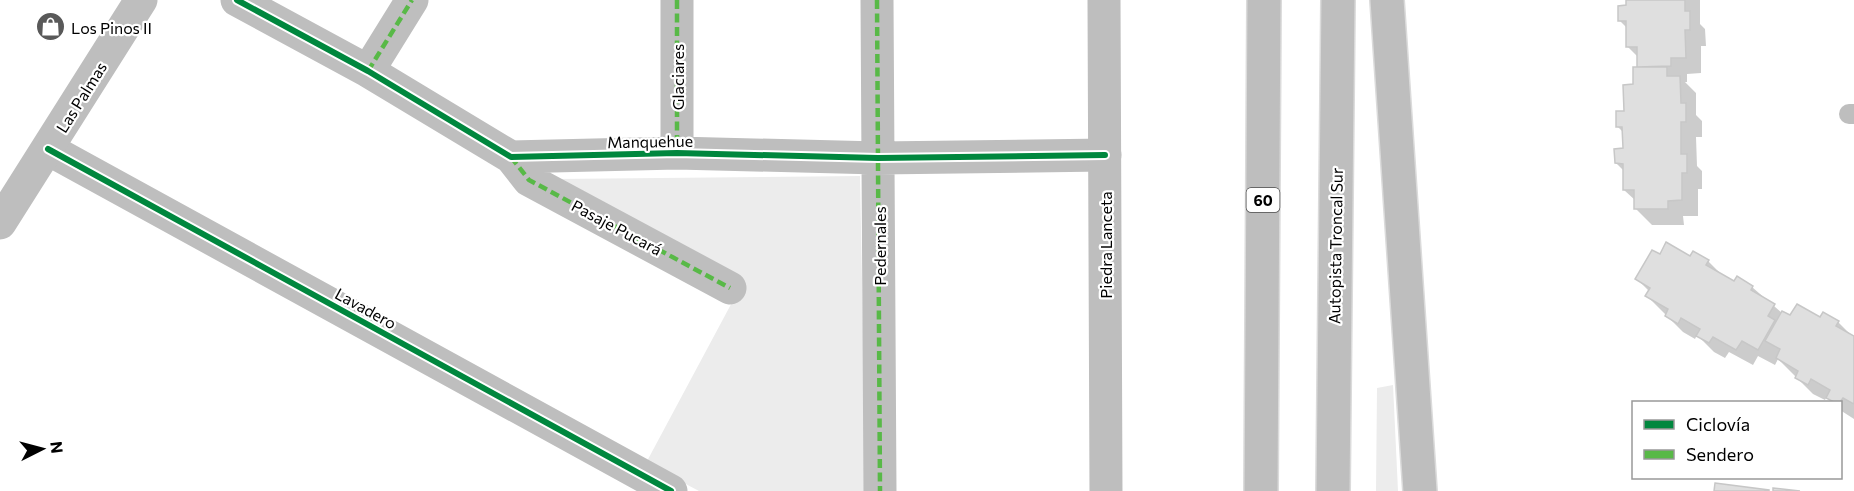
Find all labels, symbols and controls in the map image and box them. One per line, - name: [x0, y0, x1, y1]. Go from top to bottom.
- shop icon: Los Pinos II: [34, 11, 66, 43]
- place label: Los Pinos II: [71, 18, 152, 37]
- street label: Glaciares: [668, 44, 687, 110]
- street label: Las Palmas: [52, 58, 110, 136]
- street label: Manquehue: [607, 131, 693, 151]
- street label: Autopista Troncal Sur: [1324, 167, 1346, 324]
- road number: 60: [1246, 188, 1280, 212]
- street label: Piedra Lanceta: [1096, 191, 1115, 299]
- street label: Pasaje Pucará: [569, 195, 665, 259]
- street label: Pedernales: [870, 206, 889, 286]
- street label: Lavadero: [332, 283, 400, 333]
- legend: [1632, 401, 1842, 479]
- text: Ciclovía: [1686, 413, 1750, 435]
- north arrow: [12, 419, 72, 479]
- text: N: [47, 440, 67, 454]
- text: Sendero: [1686, 443, 1754, 465]

